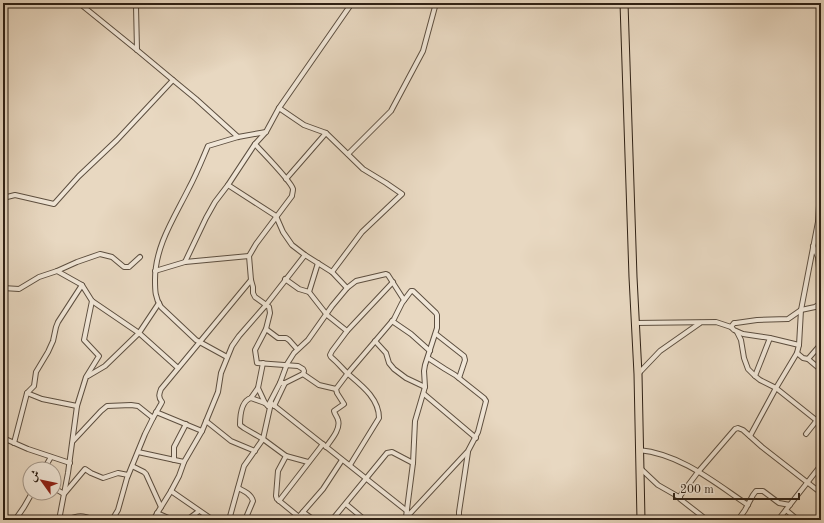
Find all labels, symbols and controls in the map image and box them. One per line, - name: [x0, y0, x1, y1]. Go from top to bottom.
- north arrow: [22, 461, 62, 501]
- text: ش: [27, 469, 43, 484]
- scale bar: [674, 475, 799, 501]
- text: 200 m: [680, 484, 714, 496]

